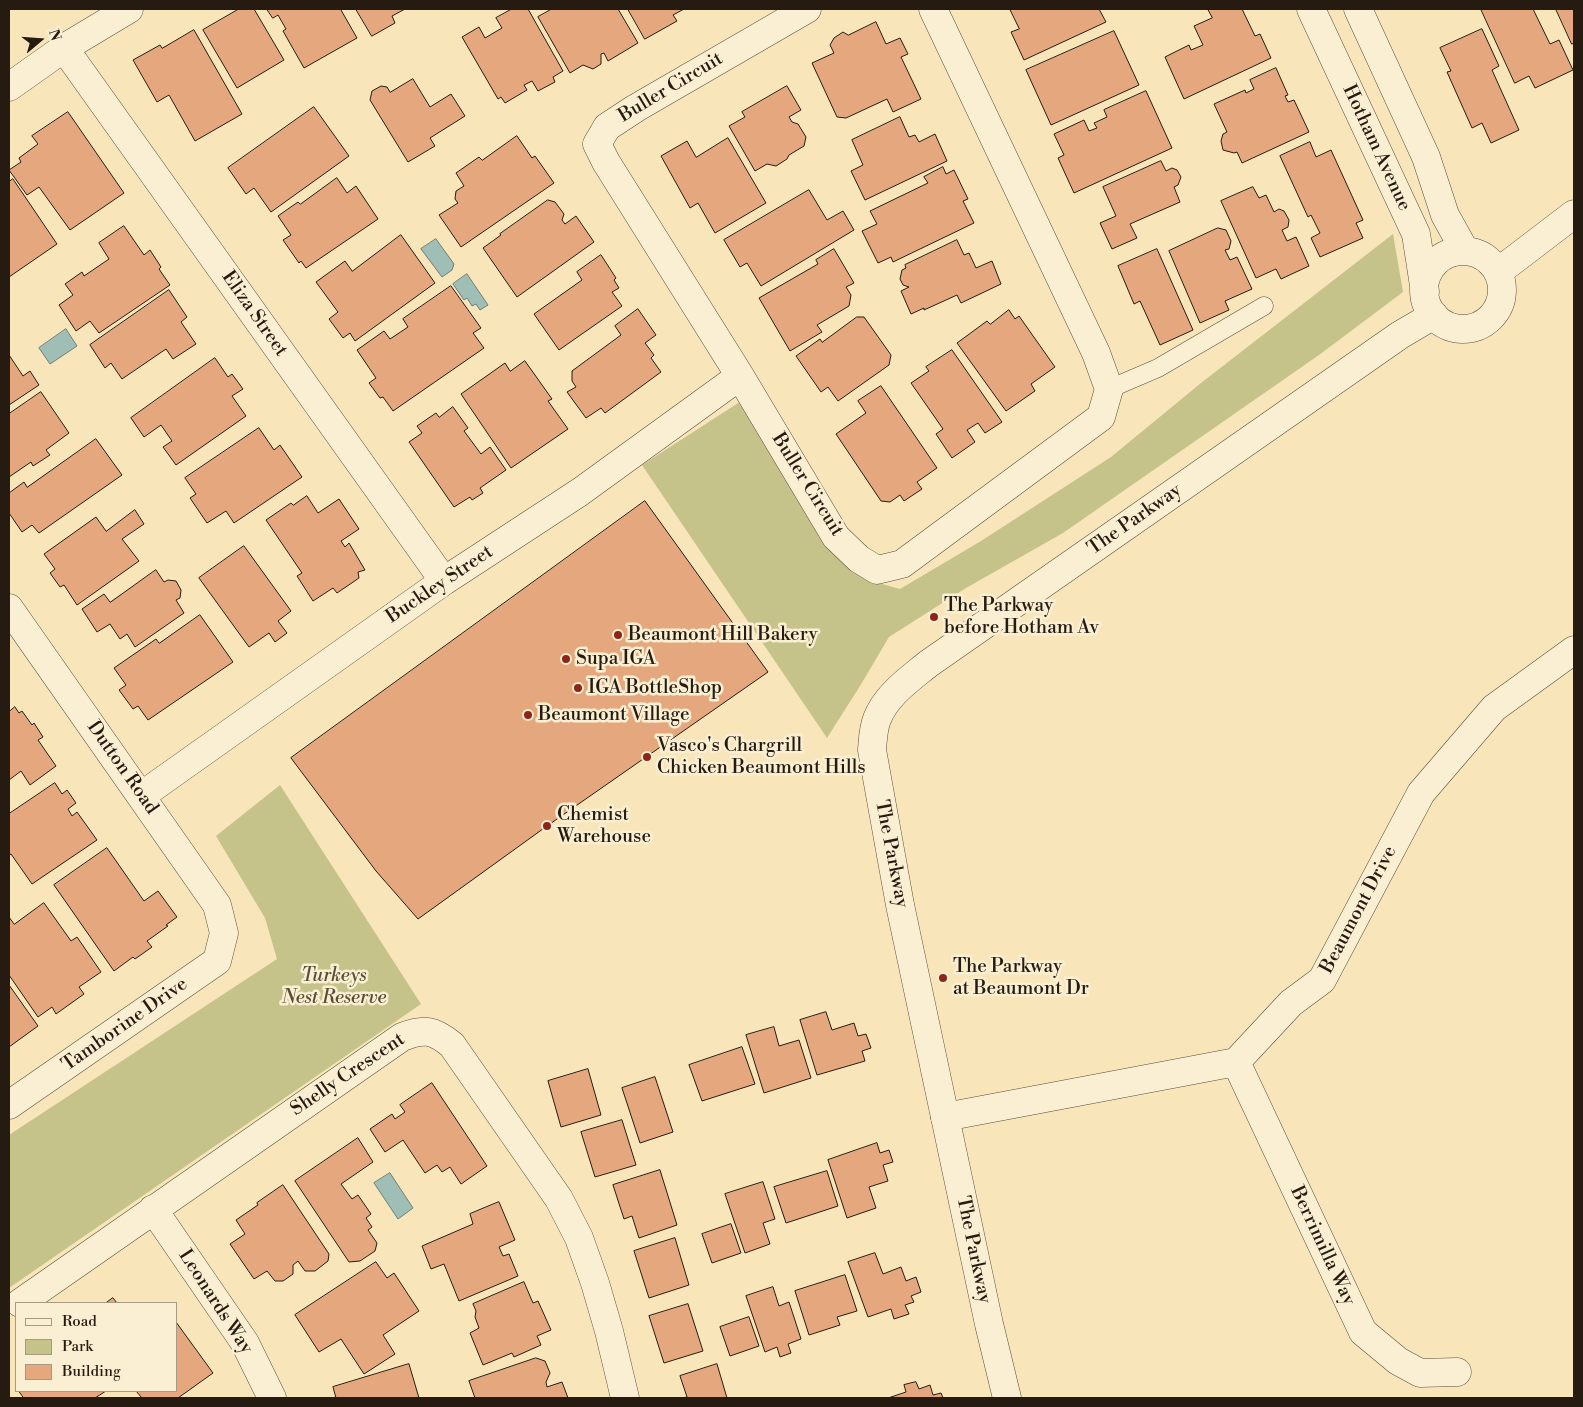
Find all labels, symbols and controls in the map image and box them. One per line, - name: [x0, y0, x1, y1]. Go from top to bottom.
- north arrow: [15, 15, 65, 65]
- text: N: [44, 27, 65, 43]
- street label: Buller Circuit: [615, 48, 727, 128]
- street label: Hotham Avenue: [1337, 81, 1415, 215]
- street label: Eliza Street: [216, 267, 292, 361]
- street label: Buller Circuit: [766, 429, 848, 541]
- street label: The Parkway: [1084, 479, 1186, 561]
- street label: Buckley Street: [382, 541, 498, 629]
- place label: The Parkway before Hotham Av: [944, 595, 1099, 639]
- marker: The Parkway before Hotham Av: [928, 611, 940, 623]
- place label: Beaumont Hill Bakery: [628, 624, 818, 646]
- marker: Beaumont Hill Bakery: [612, 629, 624, 641]
- place label: Supa IGA: [576, 648, 656, 670]
- marker: Supa IGA: [560, 653, 572, 665]
- place label: IGA BottleShop: [588, 677, 722, 699]
- marker: IGA BottleShop: [572, 682, 584, 694]
- place label: Beaumont Village: [538, 704, 690, 726]
- marker: Beaumont Village: [522, 709, 534, 721]
- street label: Dutton Road: [81, 717, 163, 819]
- place label: Vasco's Chargrill Chicken Beaumont Hills: [657, 735, 866, 779]
- marker: Vasco's Chargrill Chicken Beaumont Hills: [641, 751, 653, 763]
- street label: The Parkway: [869, 798, 913, 910]
- place label: Chemist Warehouse: [557, 804, 651, 848]
- marker: Chemist Warehouse: [541, 820, 553, 832]
- street label: Beaumont Drive: [1316, 842, 1402, 978]
- place label: The Parkway at Beaumont Dr: [953, 956, 1089, 1000]
- park label: Turkeys Nest Reserve: [282, 965, 386, 1009]
- marker: The Parkway at Beaumont Dr: [937, 972, 949, 984]
- street label: Tamborine Drive: [58, 973, 192, 1077]
- street label: Shelly Crescent: [287, 1028, 409, 1122]
- street label: Berrimilla Way: [1284, 1183, 1360, 1309]
- street label: The Parkway: [950, 1194, 996, 1306]
- street label: Leonards Way: [173, 1246, 257, 1358]
- legend: [15, 1302, 178, 1392]
- text: Road: [62, 1312, 97, 1331]
- text: Park: [62, 1337, 93, 1356]
- text: Building: [62, 1362, 121, 1381]

